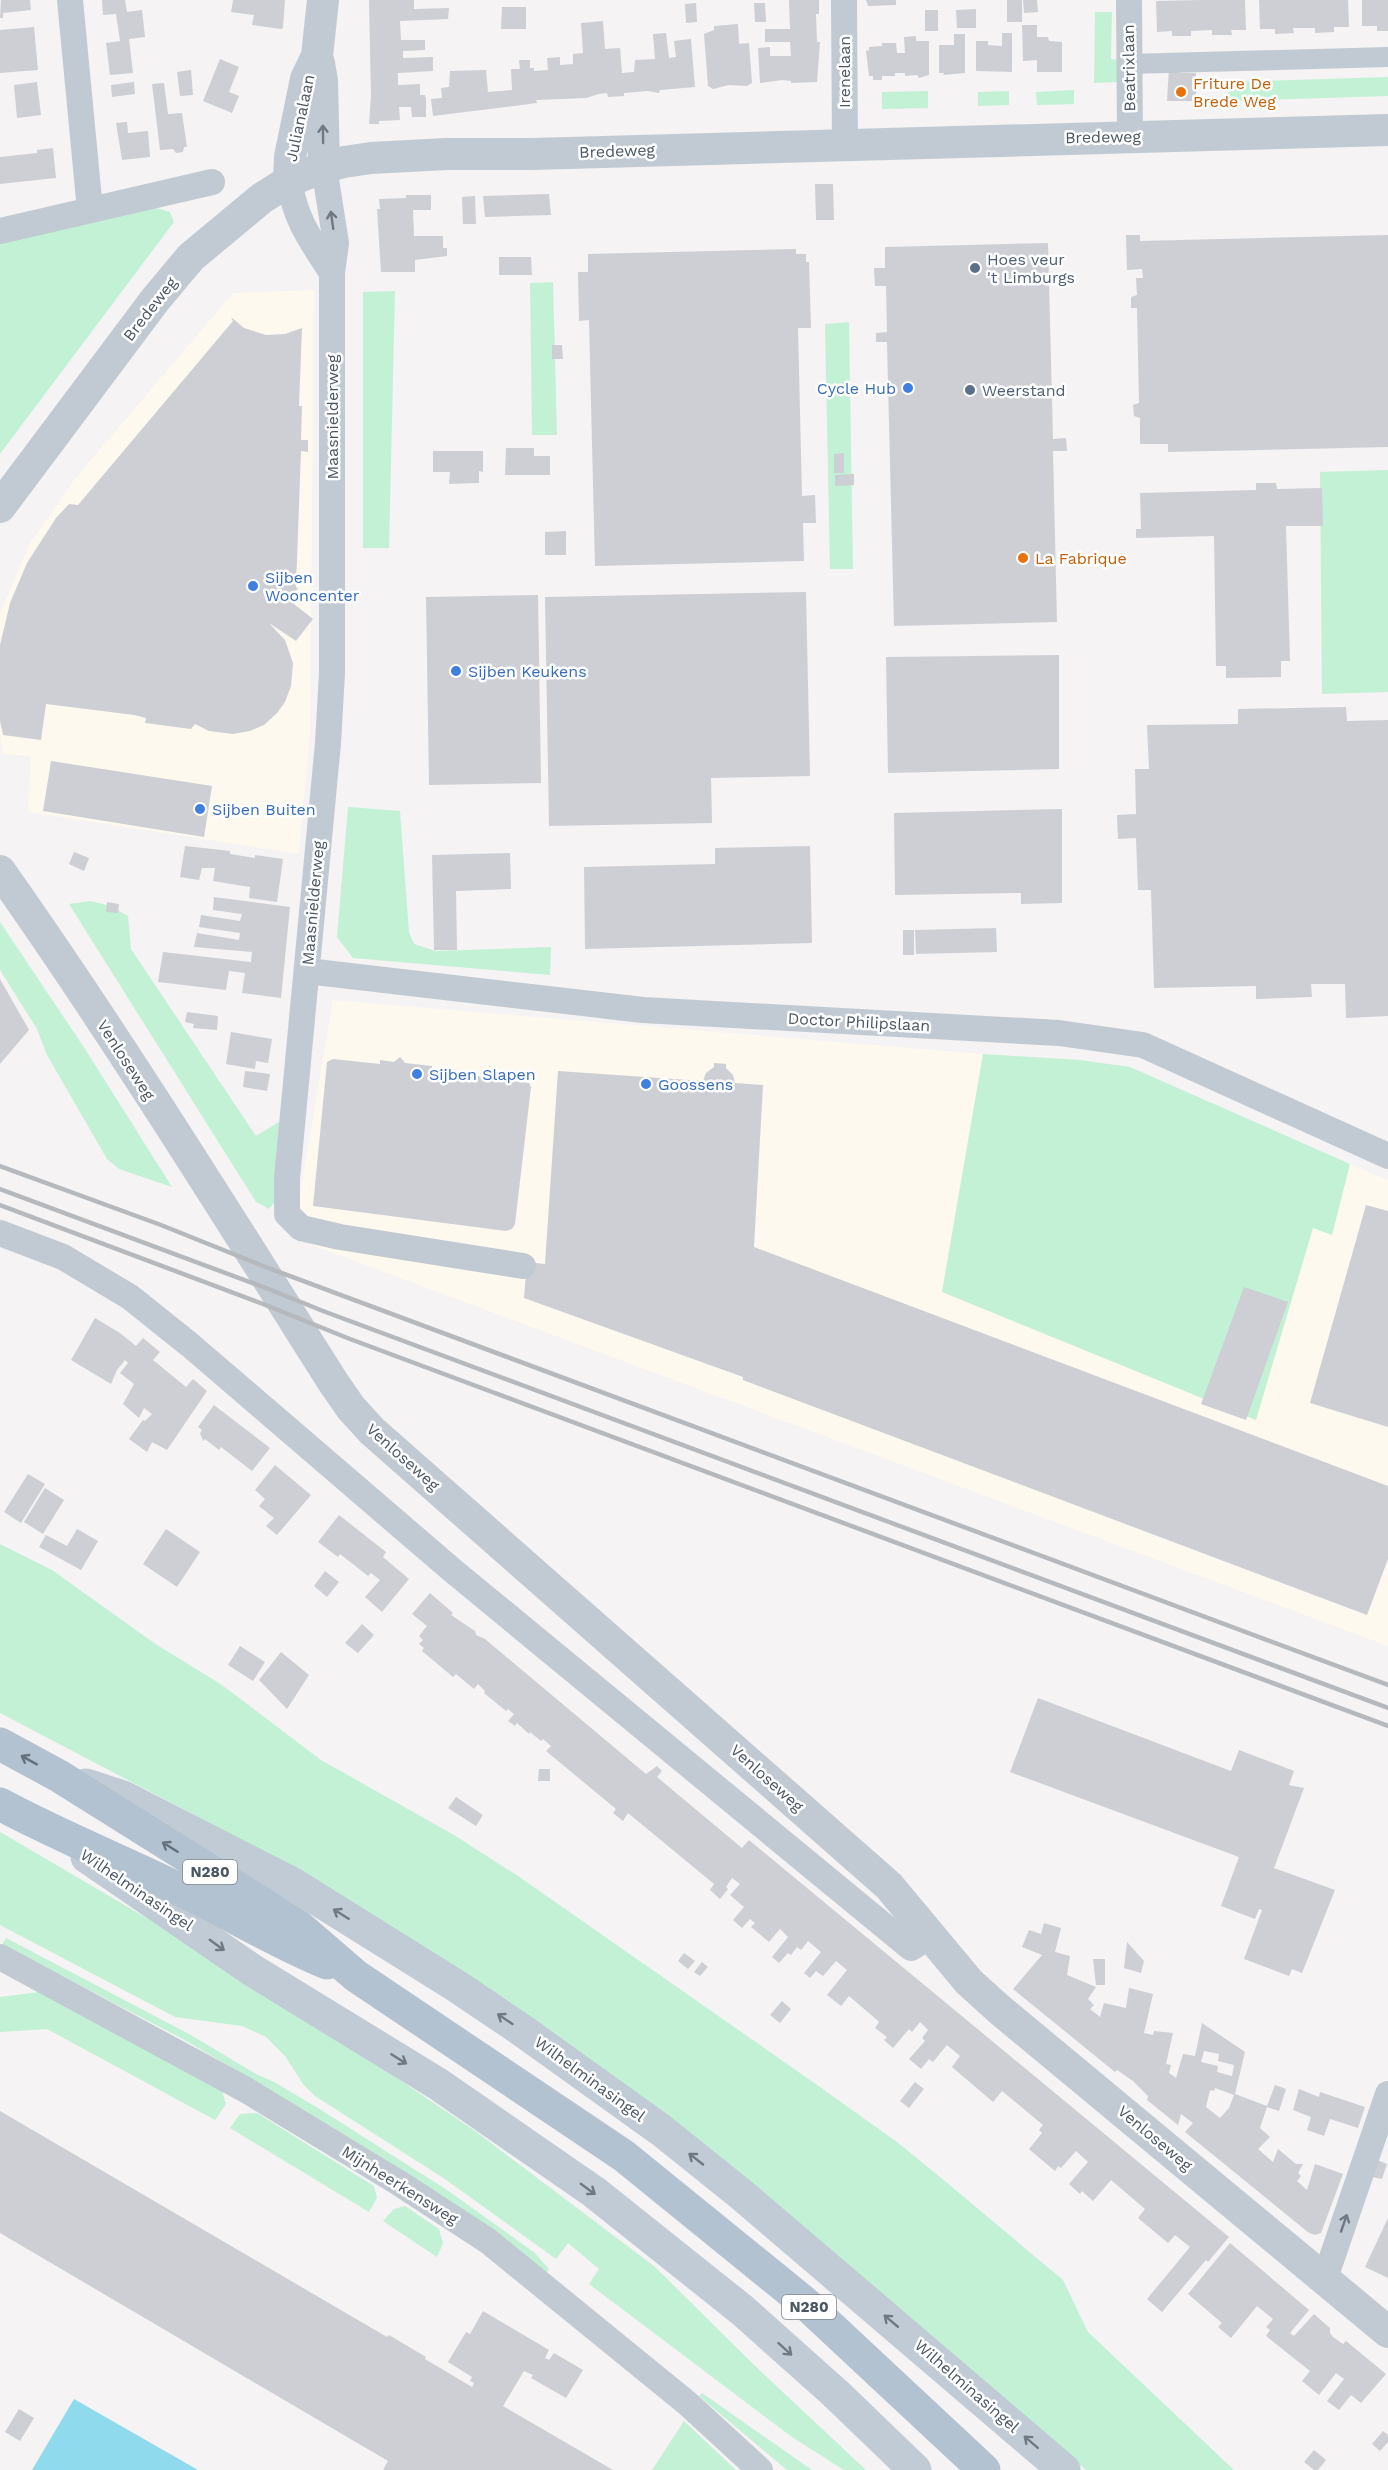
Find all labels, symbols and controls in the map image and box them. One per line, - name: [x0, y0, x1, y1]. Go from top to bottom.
- street label: Beatrixlaan: [1119, 24, 1139, 112]
- street label: Irenelaan: [835, 36, 854, 108]
- street label: Julianalaan: [281, 73, 319, 163]
- place label: Friture De Brede Weg: [1193, 74, 1276, 111]
- marker: Friture De Brede Weg: [1174, 85, 1188, 99]
- one-way arrow: [317, 124, 329, 144]
- street label: Bredeweg: [1065, 127, 1142, 147]
- street label: Bredeweg: [579, 140, 656, 162]
- one-way arrow: [326, 211, 337, 231]
- place label: Hoes veur 't Limburgs: [987, 250, 1075, 287]
- marker: Hoes veur 't Limburgs: [968, 261, 982, 275]
- street label: Bredeweg: [119, 273, 181, 345]
- street label: Maasnielderweg: [323, 354, 342, 480]
- place label: Cycle Hub: [817, 379, 896, 398]
- marker: Cycle Hub: [901, 381, 915, 395]
- place label: Weerstand: [982, 381, 1066, 400]
- marker: Weerstand: [963, 383, 977, 397]
- place label: La Fabrique: [1035, 549, 1127, 568]
- marker: La Fabrique: [1016, 551, 1030, 565]
- place label: Sijben Wooncenter: [265, 568, 360, 605]
- marker: Sijben Wooncenter: [246, 579, 260, 593]
- place label: Sijben Keukens: [468, 662, 587, 681]
- marker: Sijben Keukens: [449, 664, 463, 678]
- place label: Sijben Buiten: [212, 800, 316, 819]
- marker: Sijben Buiten: [193, 802, 207, 816]
- street label: Maasnielderweg: [298, 839, 328, 966]
- street label: Doctor Philipslaan: [787, 1009, 931, 1035]
- street label: Venloseweg: [93, 1016, 159, 1104]
- place label: Sijben Slapen: [429, 1065, 536, 1084]
- marker: Sijben Slapen: [410, 1067, 424, 1081]
- place label: Goossens: [658, 1075, 733, 1094]
- marker: Goossens: [639, 1077, 653, 1091]
- street label: Venloseweg: [363, 1419, 444, 1495]
- street label: Venloseweg: [727, 1740, 808, 1816]
- one-way arrow: [21, 1754, 39, 1765]
- one-way arrow: [163, 1841, 179, 1853]
- street label: Wilhelminasingel: [77, 1845, 197, 1935]
- road number: N280: [183, 1860, 237, 1884]
- one-way arrow: [333, 1907, 350, 1919]
- one-way arrow: [209, 1939, 225, 1951]
- one-way arrow: [498, 2013, 514, 2025]
- street label: Wilhelminasingel: [531, 2032, 649, 2126]
- one-way arrow: [390, 2053, 407, 2066]
- street label: Venloseweg: [1114, 2101, 1197, 2175]
- street label: Mijnheerkensweg: [338, 2142, 462, 2229]
- one-way arrow: [689, 2152, 705, 2165]
- one-way arrow: [580, 2182, 596, 2195]
- one-way arrow: [1339, 2214, 1350, 2233]
- road number: N280: [782, 2295, 836, 2319]
- one-way arrow: [883, 2315, 899, 2328]
- street label: Wilhelminasingel: [911, 2335, 1023, 2437]
- one-way arrow: [778, 2342, 793, 2356]
- one-way arrow: [1024, 2435, 1039, 2449]

